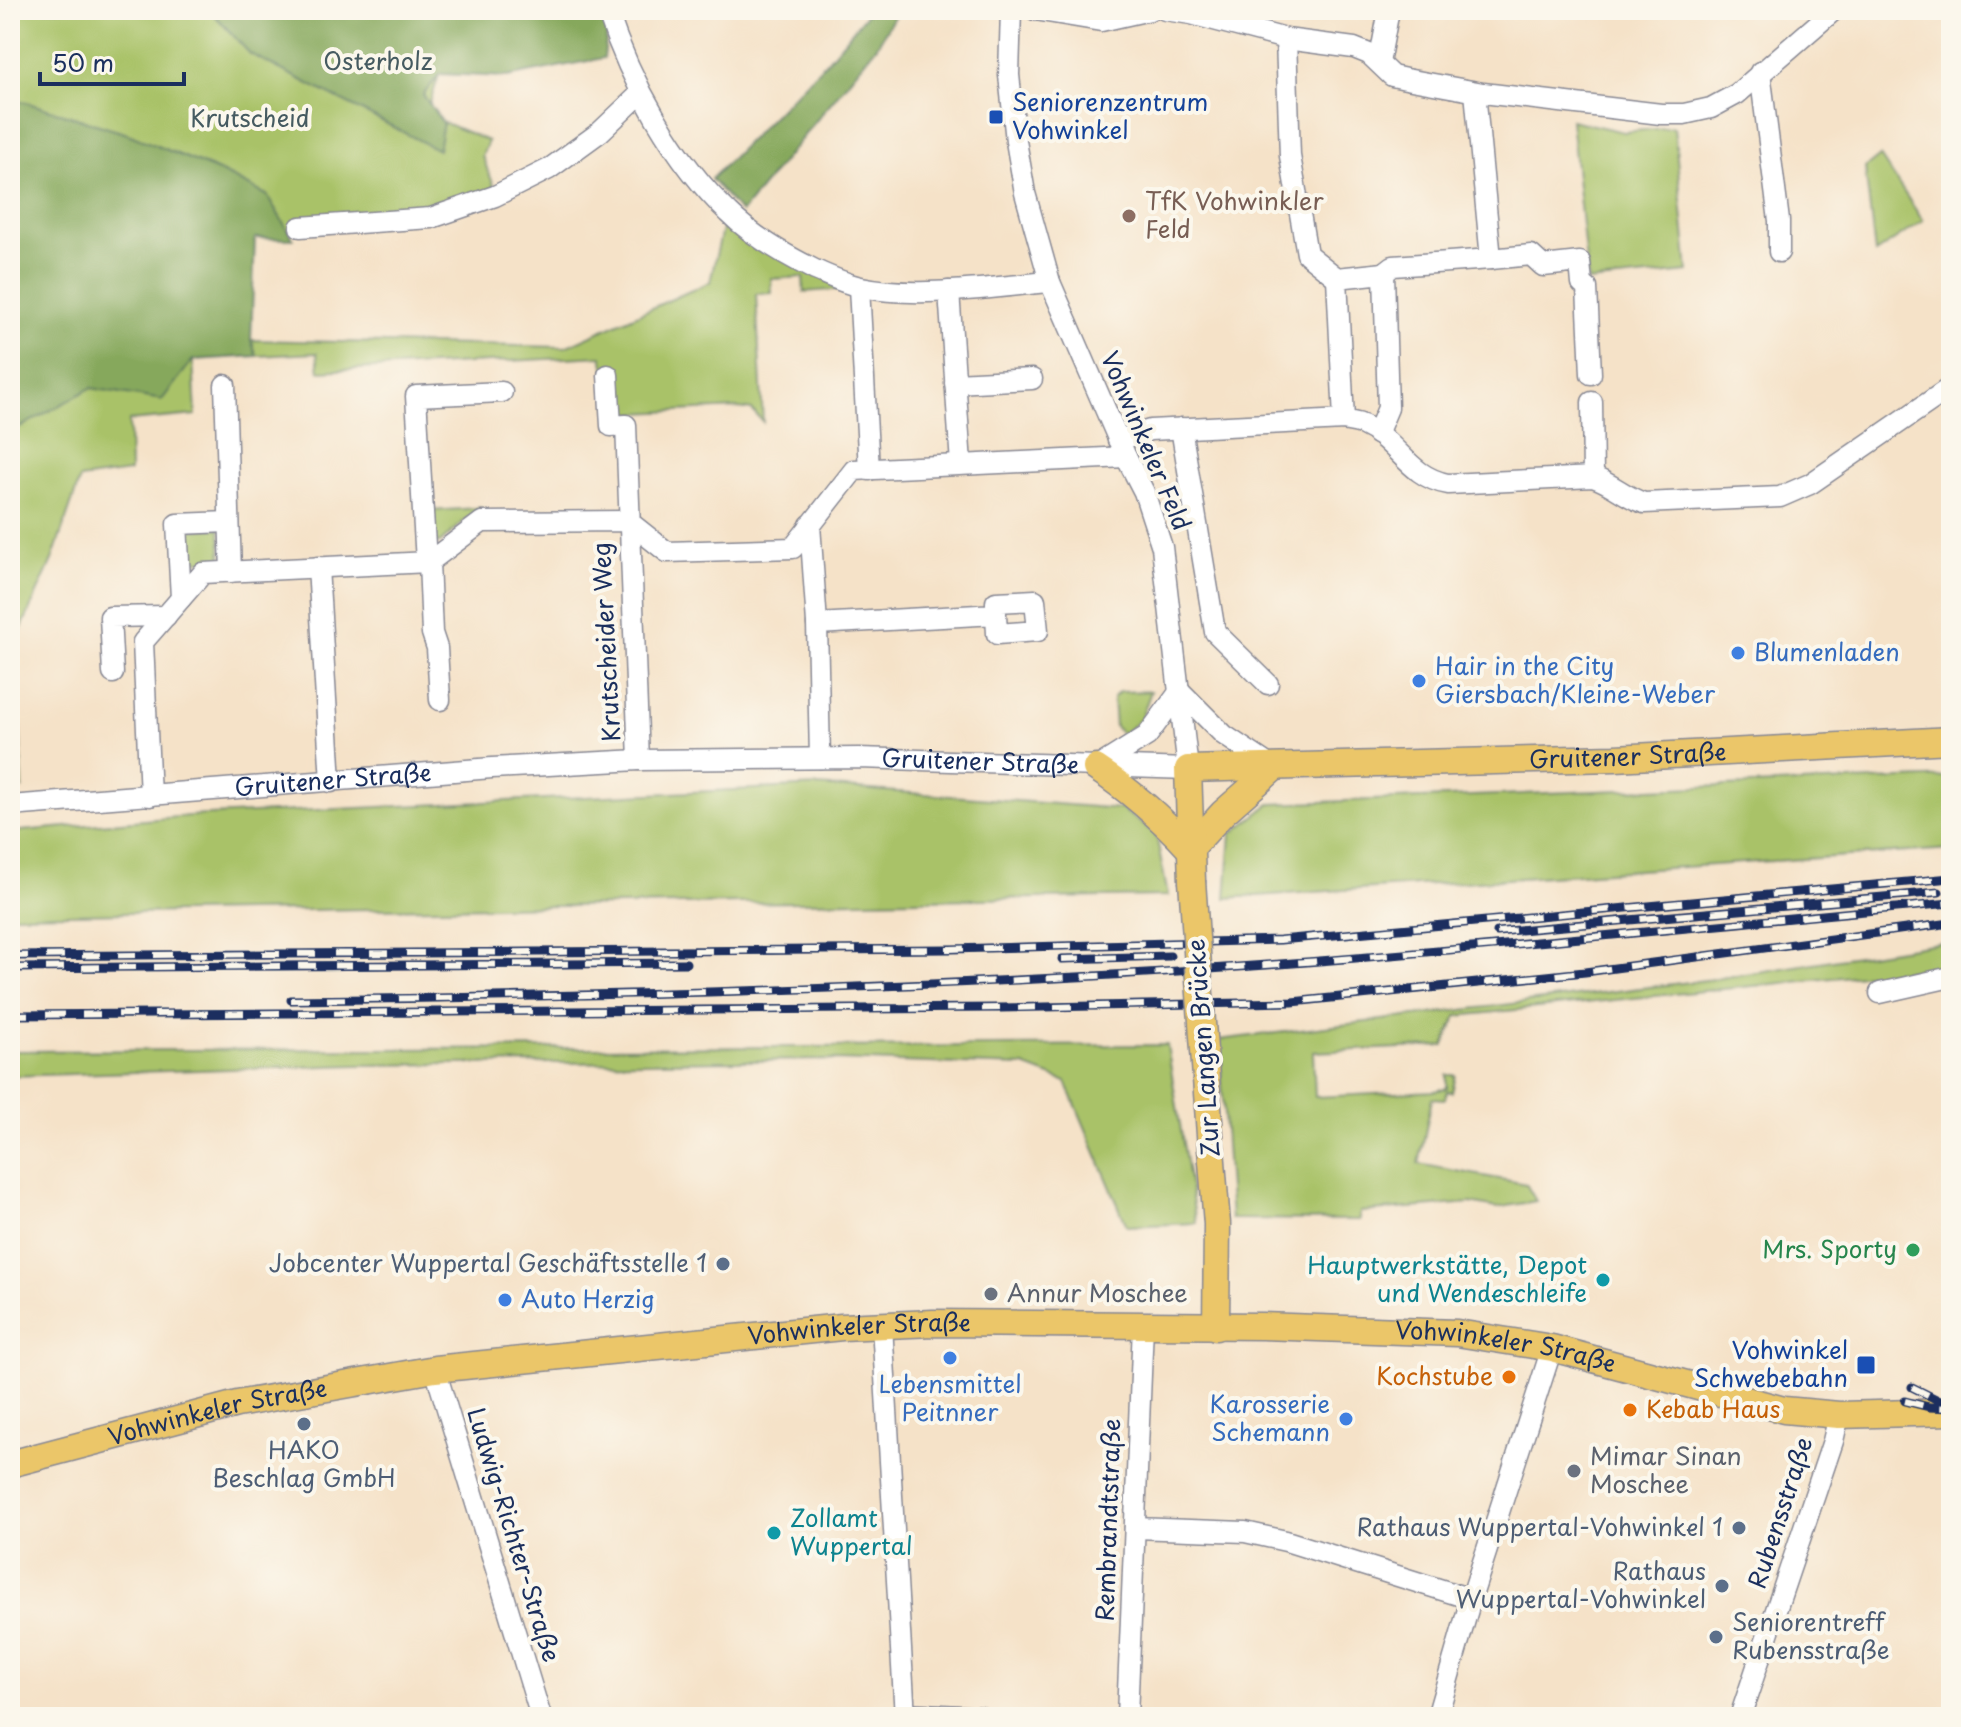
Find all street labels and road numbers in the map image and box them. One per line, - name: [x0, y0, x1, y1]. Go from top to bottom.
- street label: Vohwinkeler Feld: [1093, 345, 1201, 535]
- street label: Krutscheider Weg: [582, 542, 628, 743]
- street label: Gruitener Straße: [1529, 732, 1727, 776]
- street label: Gruitener Straße: [881, 739, 1080, 781]
- street label: Gruitener Straße: [233, 753, 433, 804]
- street label: Zur Langen Brücke: [1176, 938, 1228, 1159]
- street label: Vohwinkeler Straße: [746, 1303, 971, 1353]
- street label: Vohwinkeler Straße: [1394, 1311, 1620, 1380]
- street label: Vohwinkeler Straße: [104, 1368, 329, 1453]
- street label: Ludwig-Richter-Straße: [459, 1403, 571, 1666]
- street label: Rembrandtstraße: [1085, 1418, 1129, 1622]
- street label: Rubensstraße: [1738, 1432, 1821, 1593]

